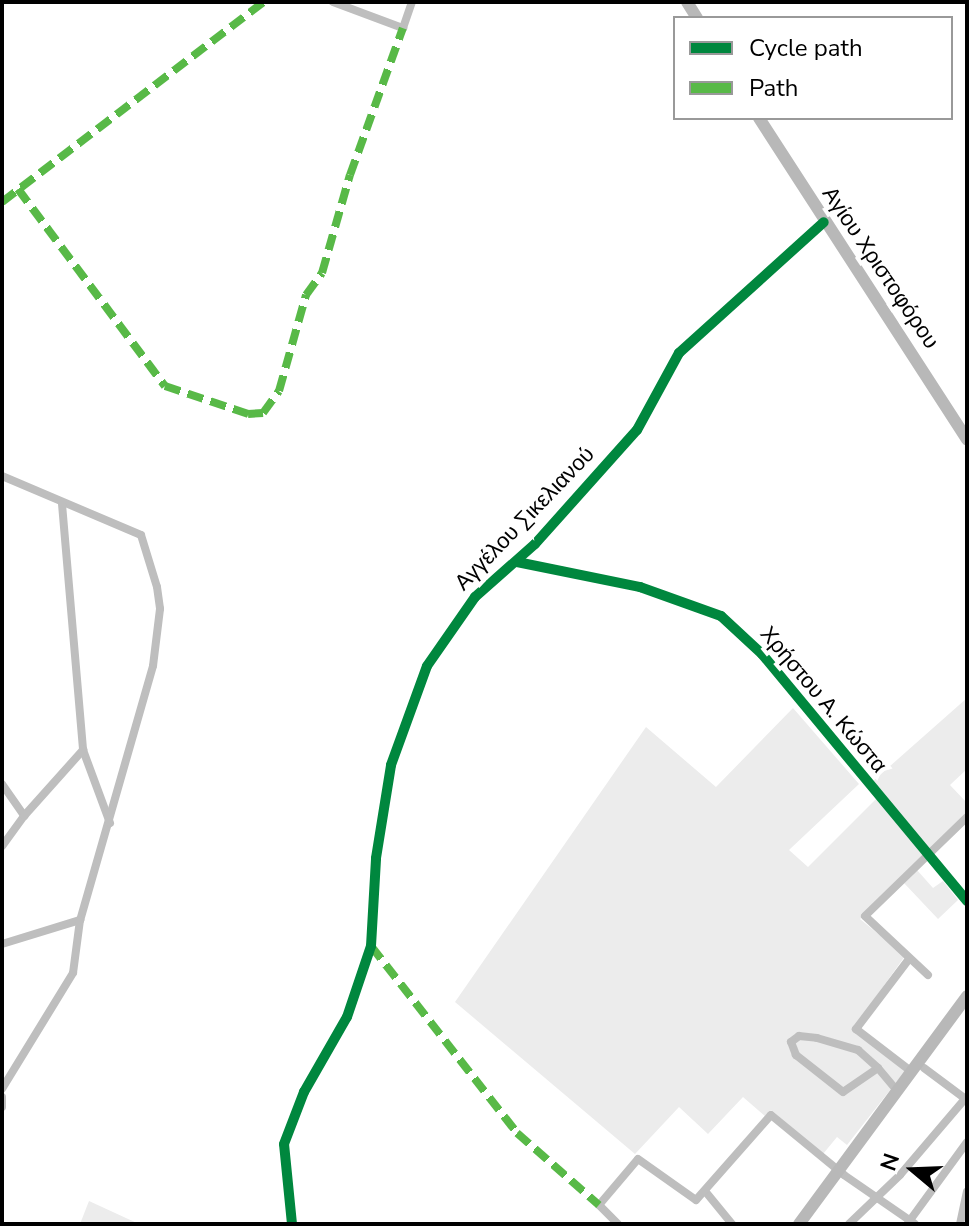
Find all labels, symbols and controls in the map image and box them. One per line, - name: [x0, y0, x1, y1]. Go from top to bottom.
- legend: [673, 16, 953, 120]
- text: Cycle path: [749, 32, 863, 64]
- text: Path: [749, 72, 798, 104]
- street label: Αγίου Χριστοφόρου: [816, 182, 944, 354]
- street label: Αγγέλου Σικελιανού: [450, 442, 600, 596]
- street label: Χρήστου Α. Κώστα: [754, 621, 892, 779]
- north arrow: [873, 1130, 953, 1210]
- text: N: [873, 1150, 907, 1175]

